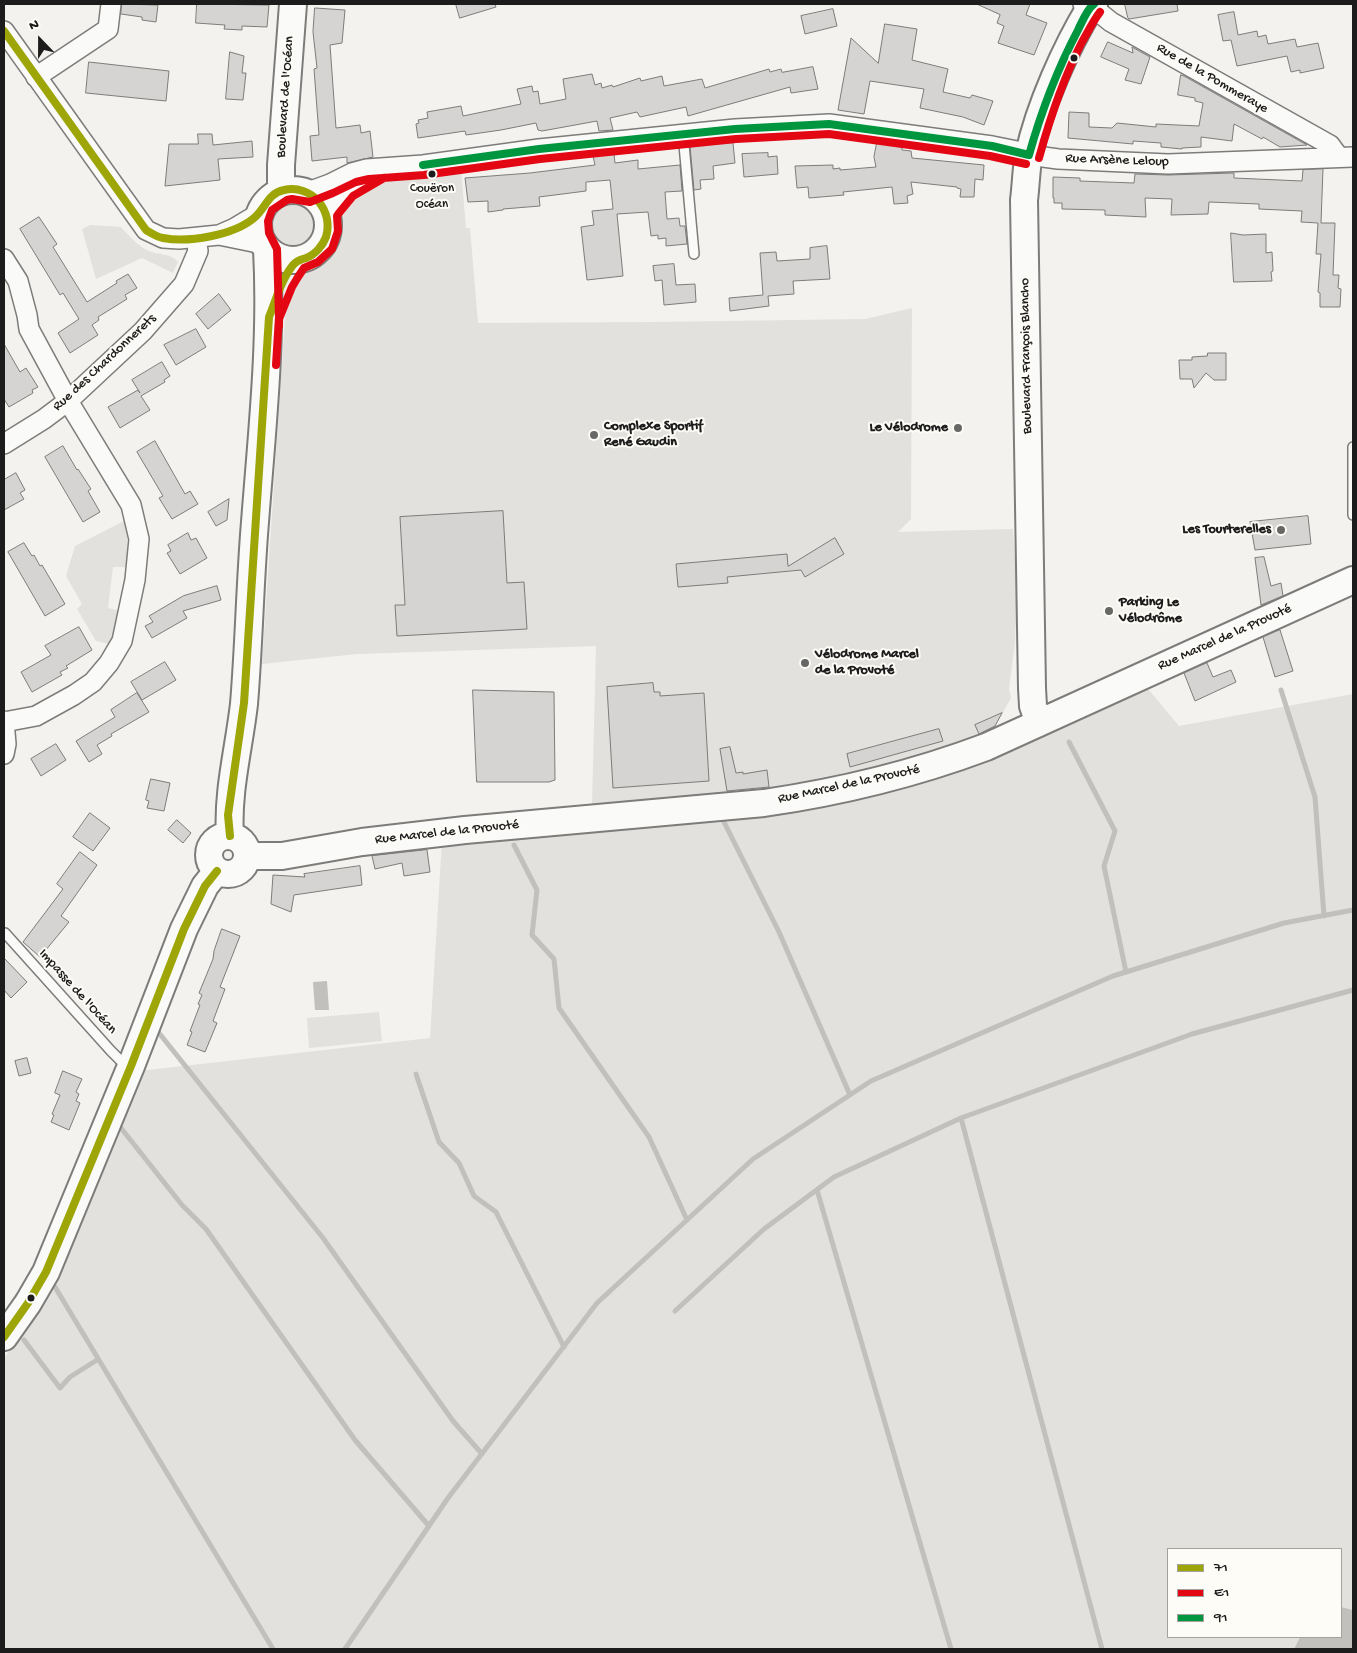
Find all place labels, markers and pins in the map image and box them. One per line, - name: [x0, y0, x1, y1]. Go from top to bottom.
- unlabelled marker: [1069, 53, 1079, 63]
- marker: Couëron Océan: [427, 169, 437, 179]
- place label: Couëron Océan: [410, 181, 454, 212]
- place label: Complexe Sportif René Gaudin: [604, 419, 703, 452]
- place label: Le Vélodrome: [869, 420, 948, 436]
- marker: Le Vélodrome: [952, 422, 964, 434]
- marker: Complexe Sportif René Gaudin: [588, 429, 600, 441]
- place label: Les Tourterelles: [1182, 522, 1271, 538]
- marker: Les Tourterelles: [1275, 524, 1287, 536]
- place label: Parking Le Vélodrôme: [1119, 595, 1182, 628]
- marker: Parking Le Vélodrôme: [1103, 605, 1115, 617]
- place label: Vélodrome Marcel de la Provoté: [815, 647, 919, 680]
- marker: Vélodrome Marcel de la Provoté: [799, 657, 811, 669]
- unlabelled marker: [26, 1293, 36, 1303]

